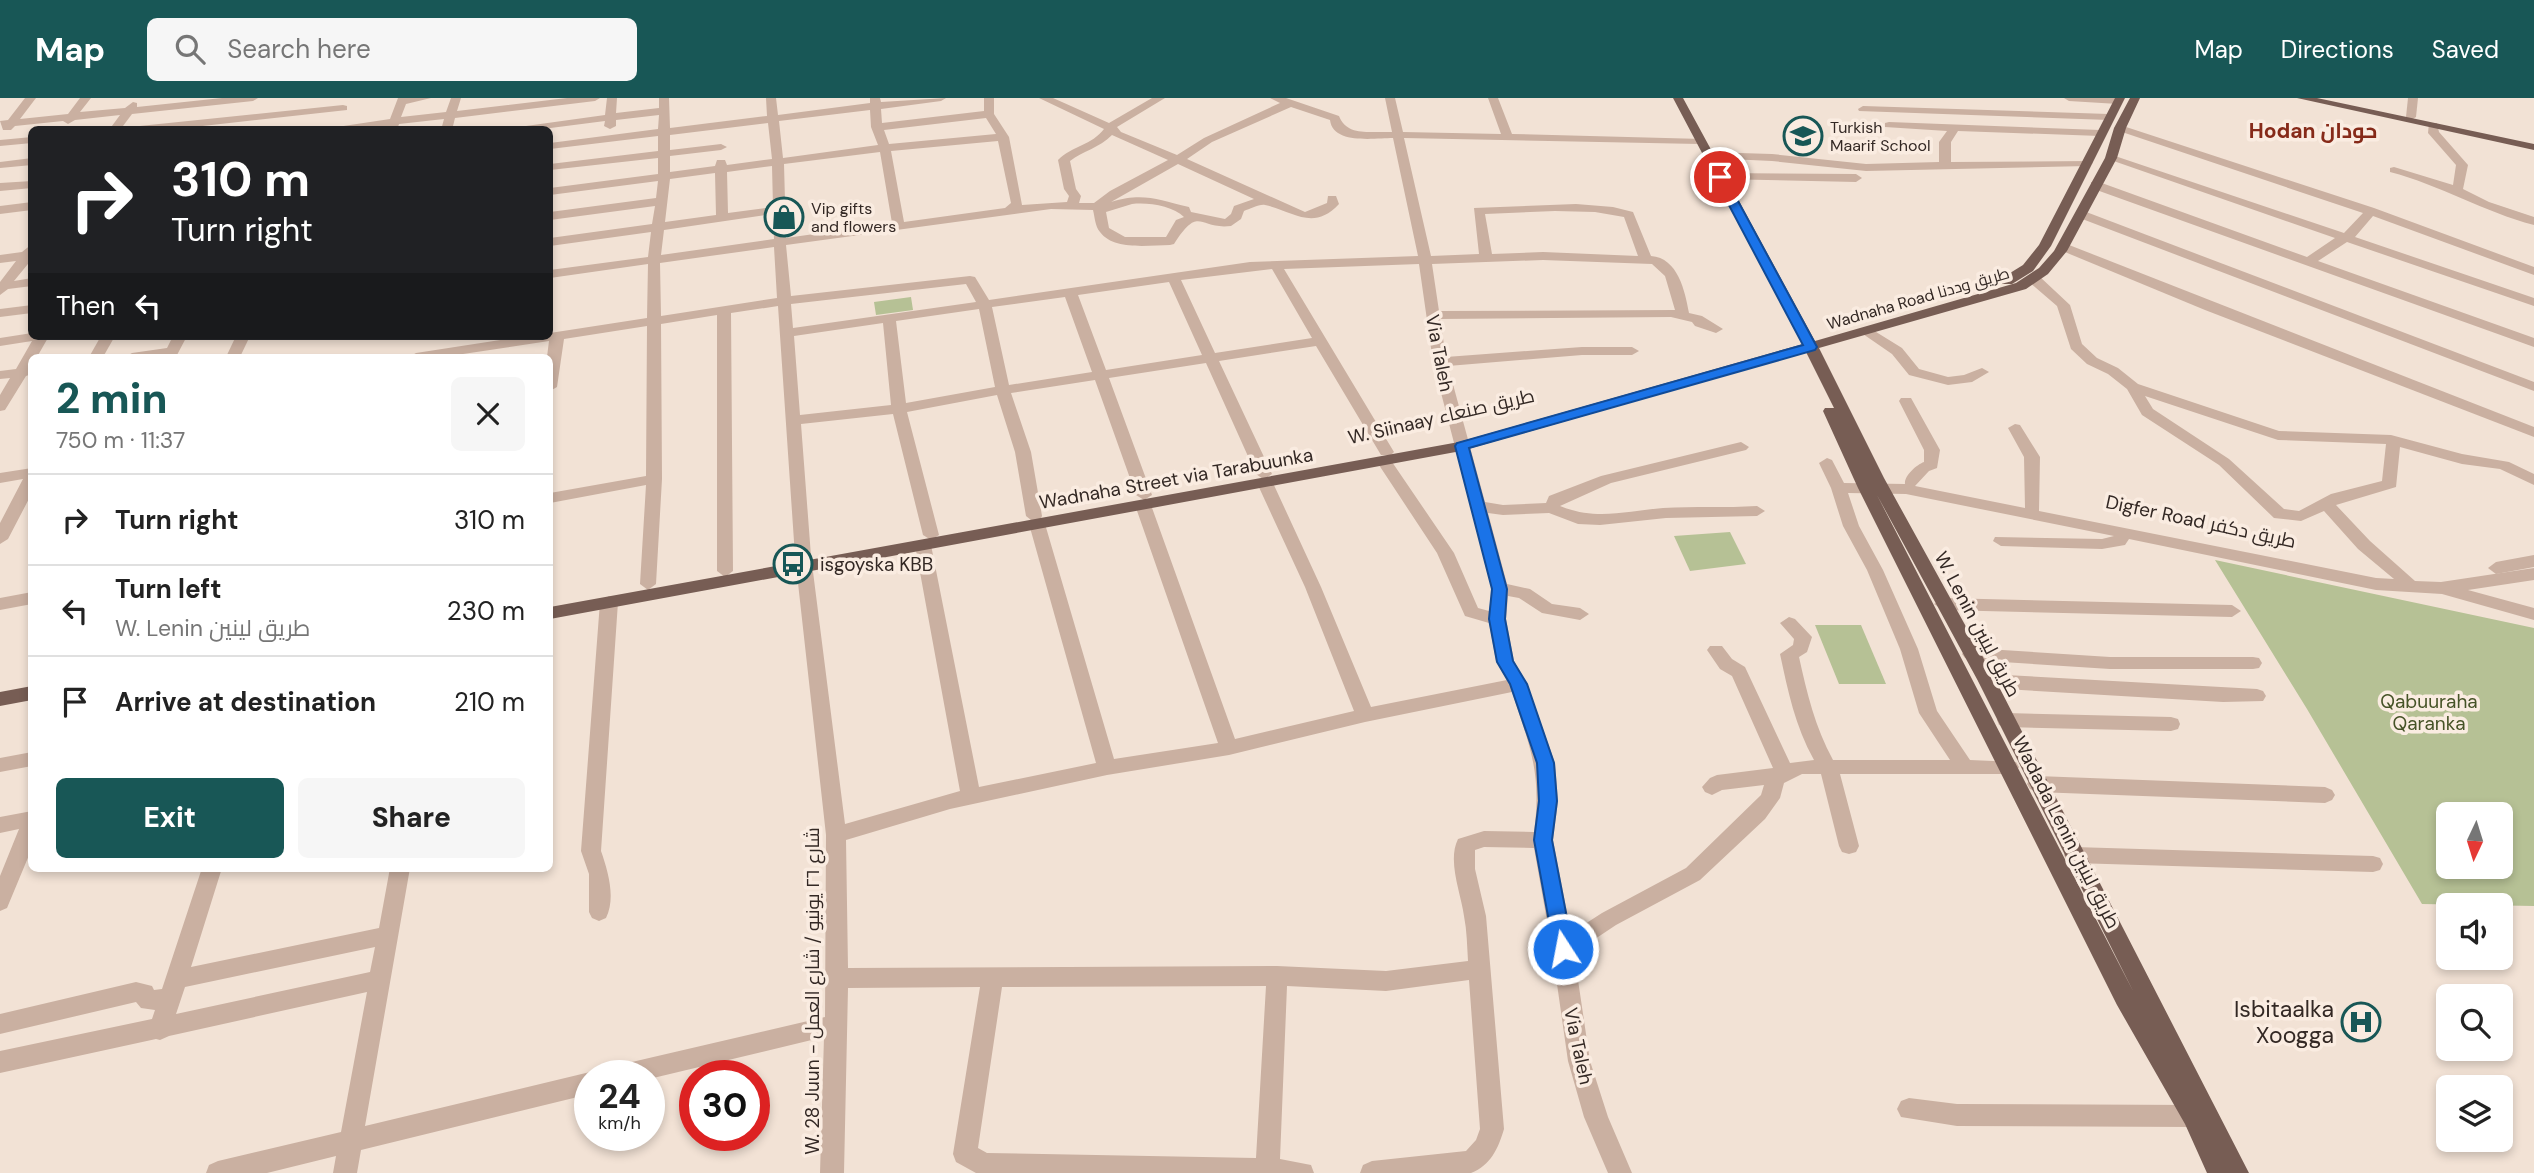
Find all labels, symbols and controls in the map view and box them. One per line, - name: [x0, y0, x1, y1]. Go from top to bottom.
- search box: [147, 18, 637, 81]
- text: Map: [35, 28, 105, 71]
- icon: search: [171, 30, 209, 68]
- text: Search here: [227, 32, 371, 66]
- text: Map: [2195, 34, 2243, 65]
- text: Directions: [2281, 34, 2394, 65]
- text: Saved: [2432, 34, 2499, 65]
- school or university icon: Turkish Maarif School: [1782, 115, 1824, 157]
- place label: Turkish Maarif School: [1830, 117, 1931, 156]
- district label: Hodan حودان: [2249, 117, 2377, 145]
- text: 310 m: [171, 147, 310, 211]
- pin: [1690, 147, 1750, 207]
- icon: right: [56, 154, 147, 245]
- icon: arrive: [1701, 158, 1739, 196]
- shop icon: Vip gifts and flowers: [763, 196, 805, 238]
- place label: Vip gifts and flowers: [811, 198, 896, 237]
- text: Turn right: [171, 209, 313, 251]
- street label: Wadnaha Road طريق وددنا: [1824, 262, 2012, 335]
- icon: left: [129, 287, 167, 325]
- text: Then: [56, 289, 115, 323]
- street label: Via Taleh: [1420, 312, 1459, 394]
- text: 2 min: [56, 371, 167, 426]
- button: close: [451, 377, 525, 451]
- street label: W. Siinaay طريق صنعاء: [1345, 383, 1537, 450]
- text: 750 m · 11:37: [56, 425, 185, 455]
- street label: Wadnaha Street via Tarabuunka: [1037, 442, 1315, 515]
- street label: Digfer Road طريق دكفر: [2103, 489, 2298, 554]
- icon: right: [56, 501, 94, 539]
- text: Turn right: [115, 503, 239, 537]
- text: 310 m: [454, 503, 525, 537]
- bus stop icon: isgoyska KBB: [772, 543, 814, 585]
- street label: W. Lenin طريق لينين: [1929, 547, 2026, 701]
- place label: isgoyska KBB: [820, 552, 933, 577]
- text: Turn left: [115, 572, 222, 606]
- icon: left: [56, 592, 94, 630]
- text: 230 m: [447, 594, 525, 628]
- text: W. Lenin طريق لينين: [115, 613, 310, 643]
- icon: arrive: [56, 683, 94, 721]
- text: Arrive at destination: [115, 685, 376, 719]
- text: 210 m: [454, 685, 525, 719]
- park label: Qabuuraha Qaranka: [2380, 689, 2478, 736]
- street label: Wadada Lenin طريق لينين: [2007, 732, 2126, 933]
- button: Exit: [56, 778, 284, 858]
- button: Share: [298, 778, 525, 858]
- north arrow: [2436, 802, 2513, 878]
- map controls: [2436, 802, 2513, 1152]
- street label: W. 28 Juun - شارع ٢٦ يونيو / شارع العمل: [800, 827, 826, 1155]
- button: sound: [2436, 893, 2513, 970]
- position arrow: [1526, 912, 1600, 986]
- button: search: [2436, 984, 2513, 1061]
- place label: Isbitaalka Xoogga: [2234, 994, 2334, 1050]
- hospital icon: Isbitaalka Xoogga: [2340, 1001, 2382, 1043]
- street label: Via Taleh: [1558, 1005, 1599, 1087]
- speed limit sign: 30: [679, 1060, 770, 1151]
- text: 24: [598, 1073, 641, 1119]
- button: layers: [2436, 1075, 2513, 1152]
- text: km/h: [598, 1111, 641, 1135]

